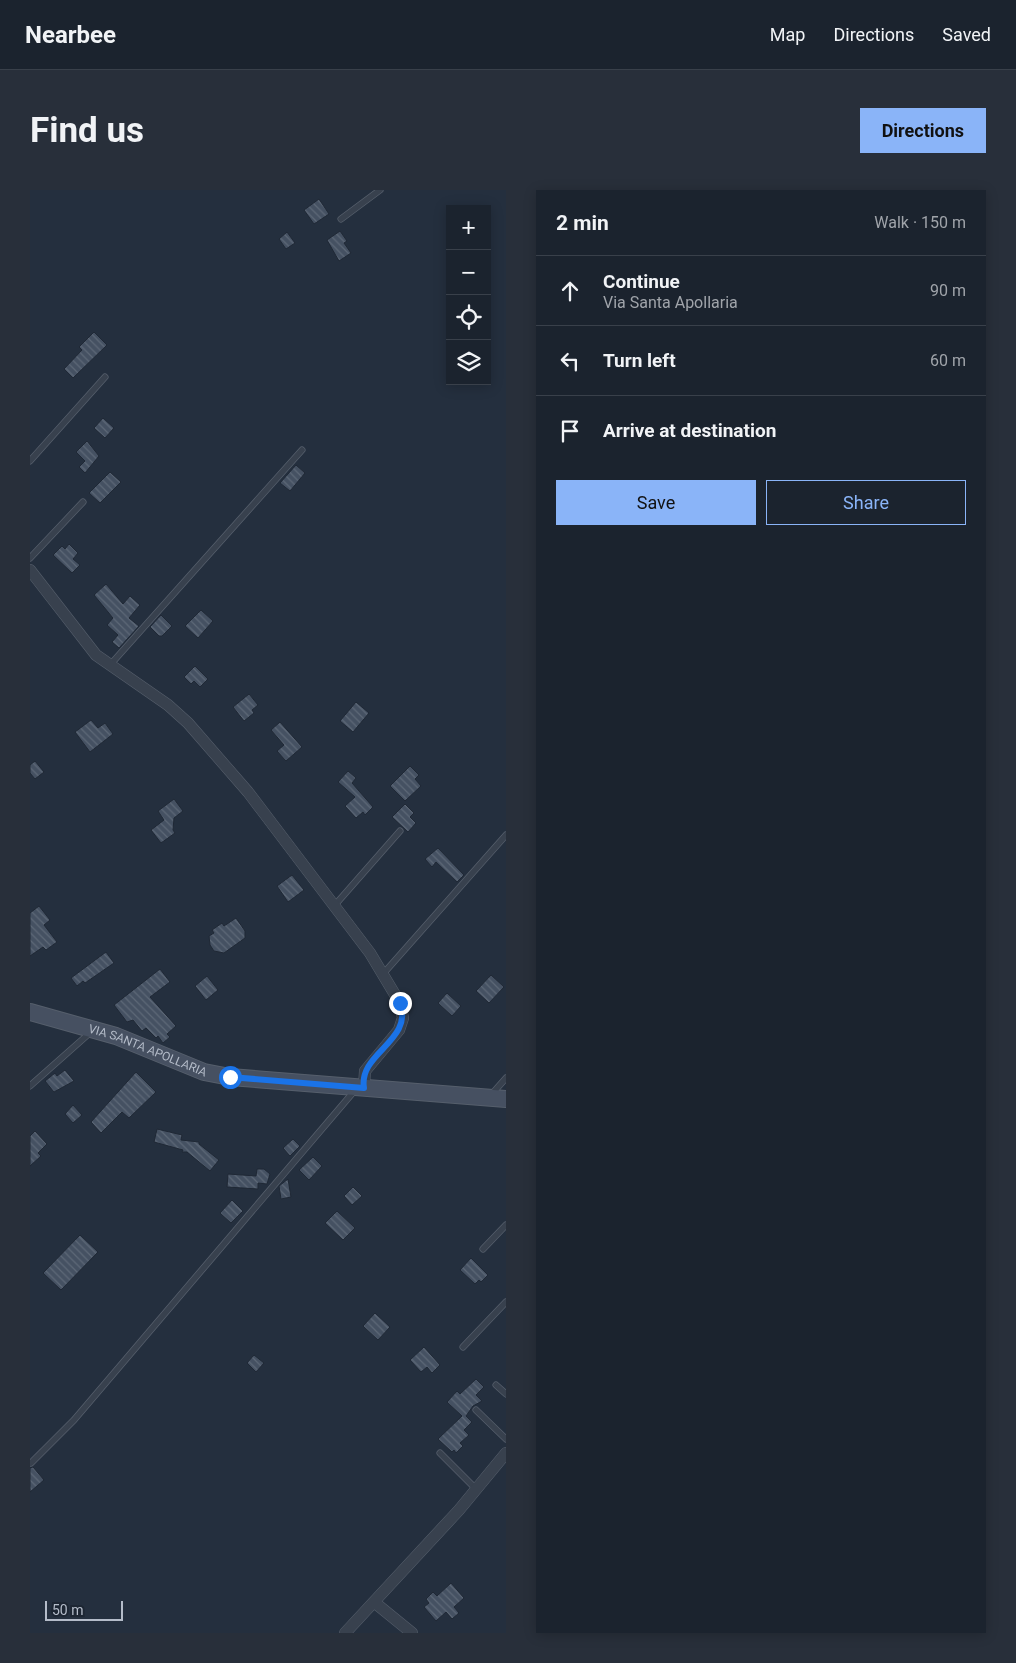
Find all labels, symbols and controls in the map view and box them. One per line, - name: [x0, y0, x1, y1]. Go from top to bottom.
- text: Nearbee: [25, 21, 116, 49]
- text: Map: [770, 24, 805, 45]
- text: Directions: [833, 24, 914, 45]
- text: Saved: [942, 24, 991, 45]
- button: Directions: [860, 108, 986, 153]
- text: Find us: [30, 110, 144, 151]
- map controls: [446, 205, 491, 385]
- button: +: [446, 205, 491, 250]
- text: 2 min: [556, 211, 609, 235]
- text: Walk · 150 m: [874, 213, 966, 232]
- button: −: [446, 250, 491, 295]
- text: Continue: [603, 270, 680, 293]
- icon: ahead: [556, 277, 584, 305]
- text: 90 m: [930, 281, 966, 300]
- text: Via Santa Apollaria: [603, 293, 738, 312]
- button: locate: [446, 295, 491, 340]
- button: layers: [446, 340, 491, 385]
- icon: left: [556, 347, 584, 375]
- text: Turn left: [603, 349, 676, 372]
- text: 60 m: [930, 351, 966, 370]
- icon: arrive: [556, 417, 584, 445]
- text: Arrive at destination: [603, 419, 776, 442]
- button: Save: [556, 480, 756, 525]
- button: Share: [766, 480, 966, 525]
- route end: [389, 992, 412, 1015]
- street label: VIA SANTA APOLLARIA: [87, 1022, 209, 1080]
- route start: [219, 1066, 242, 1089]
- scale bar: [45, 1598, 122, 1621]
- text: 50 m: [52, 1602, 84, 1618]

